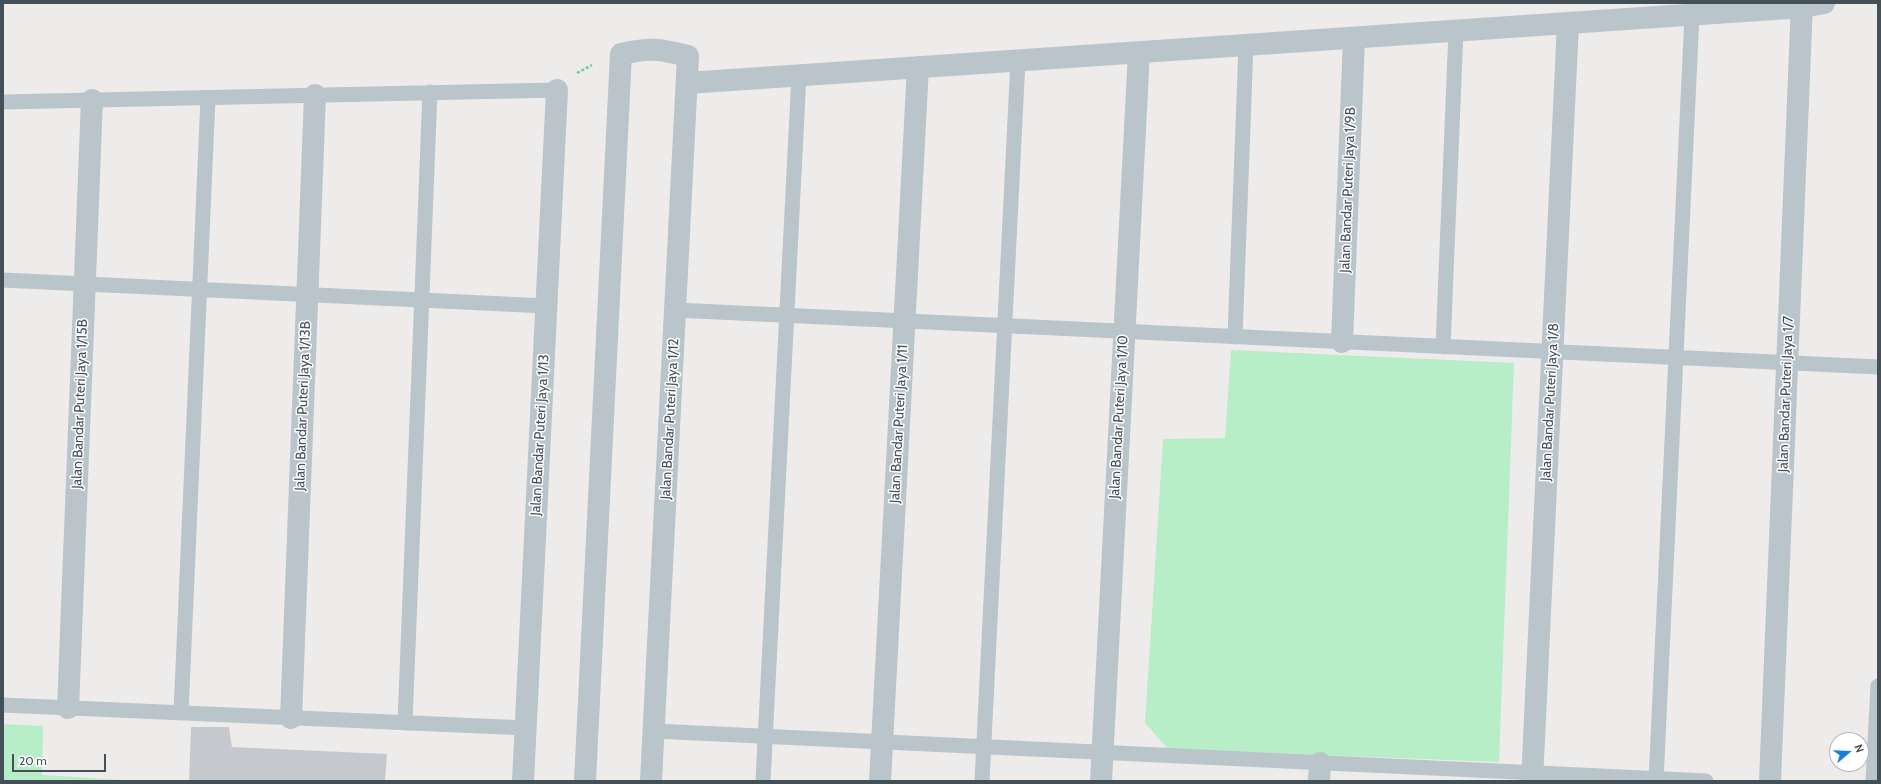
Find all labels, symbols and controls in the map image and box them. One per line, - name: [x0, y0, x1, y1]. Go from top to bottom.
- street label: Jalan Bandar Puteri Jaya 1/9B: [1337, 107, 1359, 273]
- street label: Jalan Bandar Puteri Jaya 1/7: [1775, 315, 1797, 473]
- street label: Jalan Bandar Puteri Jaya 1/15B: [69, 319, 91, 489]
- street label: Jalan Bandar Puteri Jaya 1/13B: [292, 321, 314, 491]
- street label: Jalan Bandar Puteri Jaya 1/8: [1537, 323, 1563, 481]
- street label: Jalan Bandar Puteri Jaya 1/10: [1106, 335, 1132, 499]
- street label: Jalan Bandar Puteri Jaya 1/12: [657, 338, 683, 500]
- street label: Jalan Bandar Puteri Jaya 1/11: [886, 344, 912, 504]
- street label: Jalan Bandar Puteri Jaya 1/13: [527, 354, 553, 516]
- north arrow: [1829, 732, 1869, 772]
- text: N: [1852, 742, 1867, 754]
- scale bar: [14, 746, 108, 772]
- text: 20 m: [19, 753, 47, 768]

